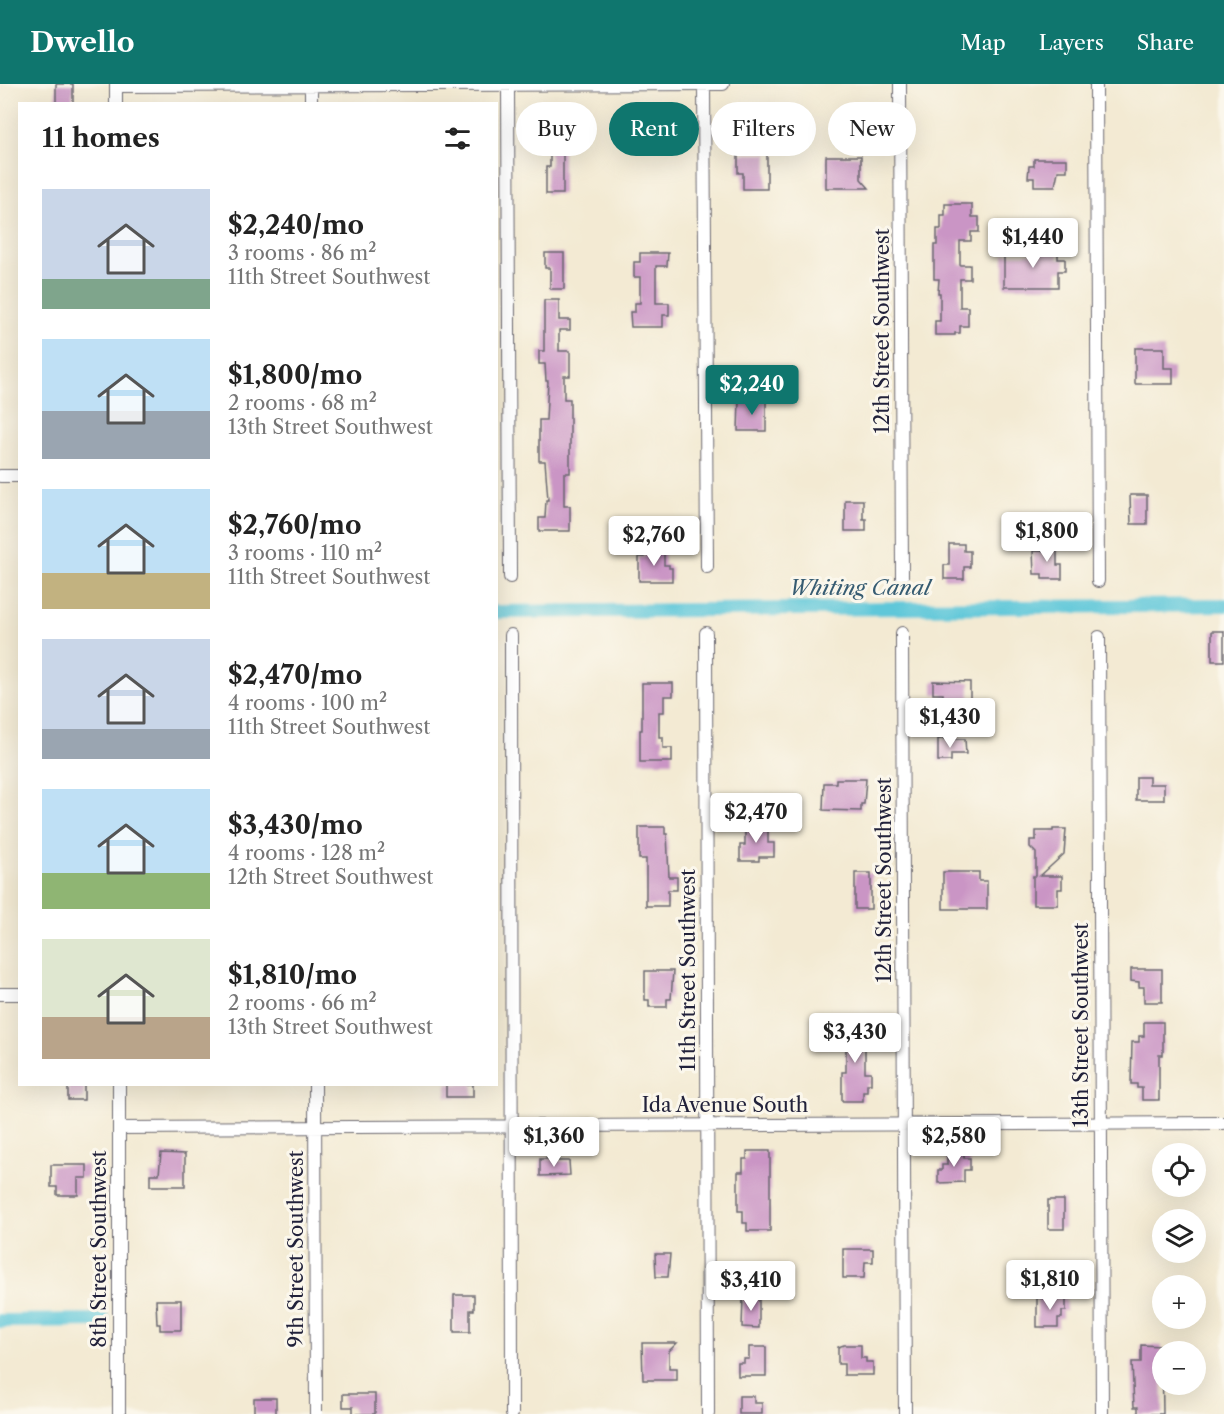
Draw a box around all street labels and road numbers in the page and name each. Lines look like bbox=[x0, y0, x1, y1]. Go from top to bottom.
street label: 12th Street Southwest bbox=[870, 228, 894, 434]
street label: 12th Street Southwest bbox=[872, 777, 896, 983]
street label: 11th Street Southwest bbox=[676, 869, 700, 1071]
street label: 13th Street Southwest bbox=[1069, 923, 1093, 1127]
street label: Ida Avenue South bbox=[642, 1093, 809, 1117]
street label: 8th Street Southwest bbox=[87, 1150, 111, 1348]
street label: 9th Street Southwest bbox=[284, 1150, 308, 1348]

